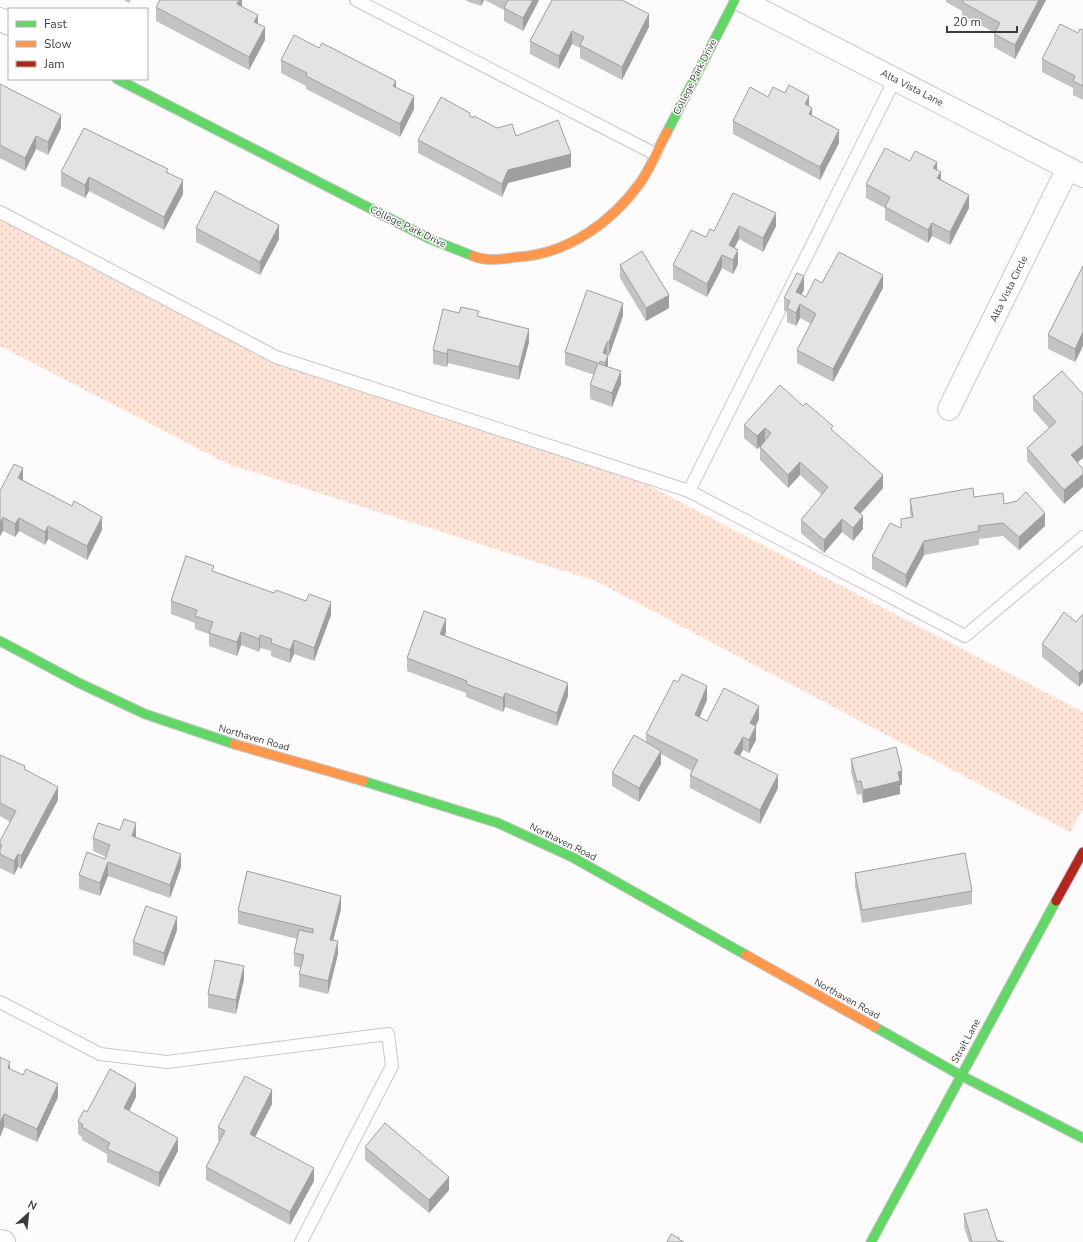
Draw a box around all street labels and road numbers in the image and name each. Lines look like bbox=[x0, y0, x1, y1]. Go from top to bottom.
street label: College Park Drive bbox=[670, 37, 720, 117]
street label: Alta Vista Lane bbox=[878, 66, 946, 110]
street label: College Park Drive bbox=[368, 202, 448, 252]
street label: Alta Vista Circle bbox=[987, 253, 1031, 325]
street label: Northaven Road bbox=[217, 721, 291, 755]
street label: Northaven Road bbox=[527, 820, 599, 864]
street label: Northaven Road bbox=[812, 975, 883, 1023]
street label: Strait Lane bbox=[948, 1016, 984, 1066]

